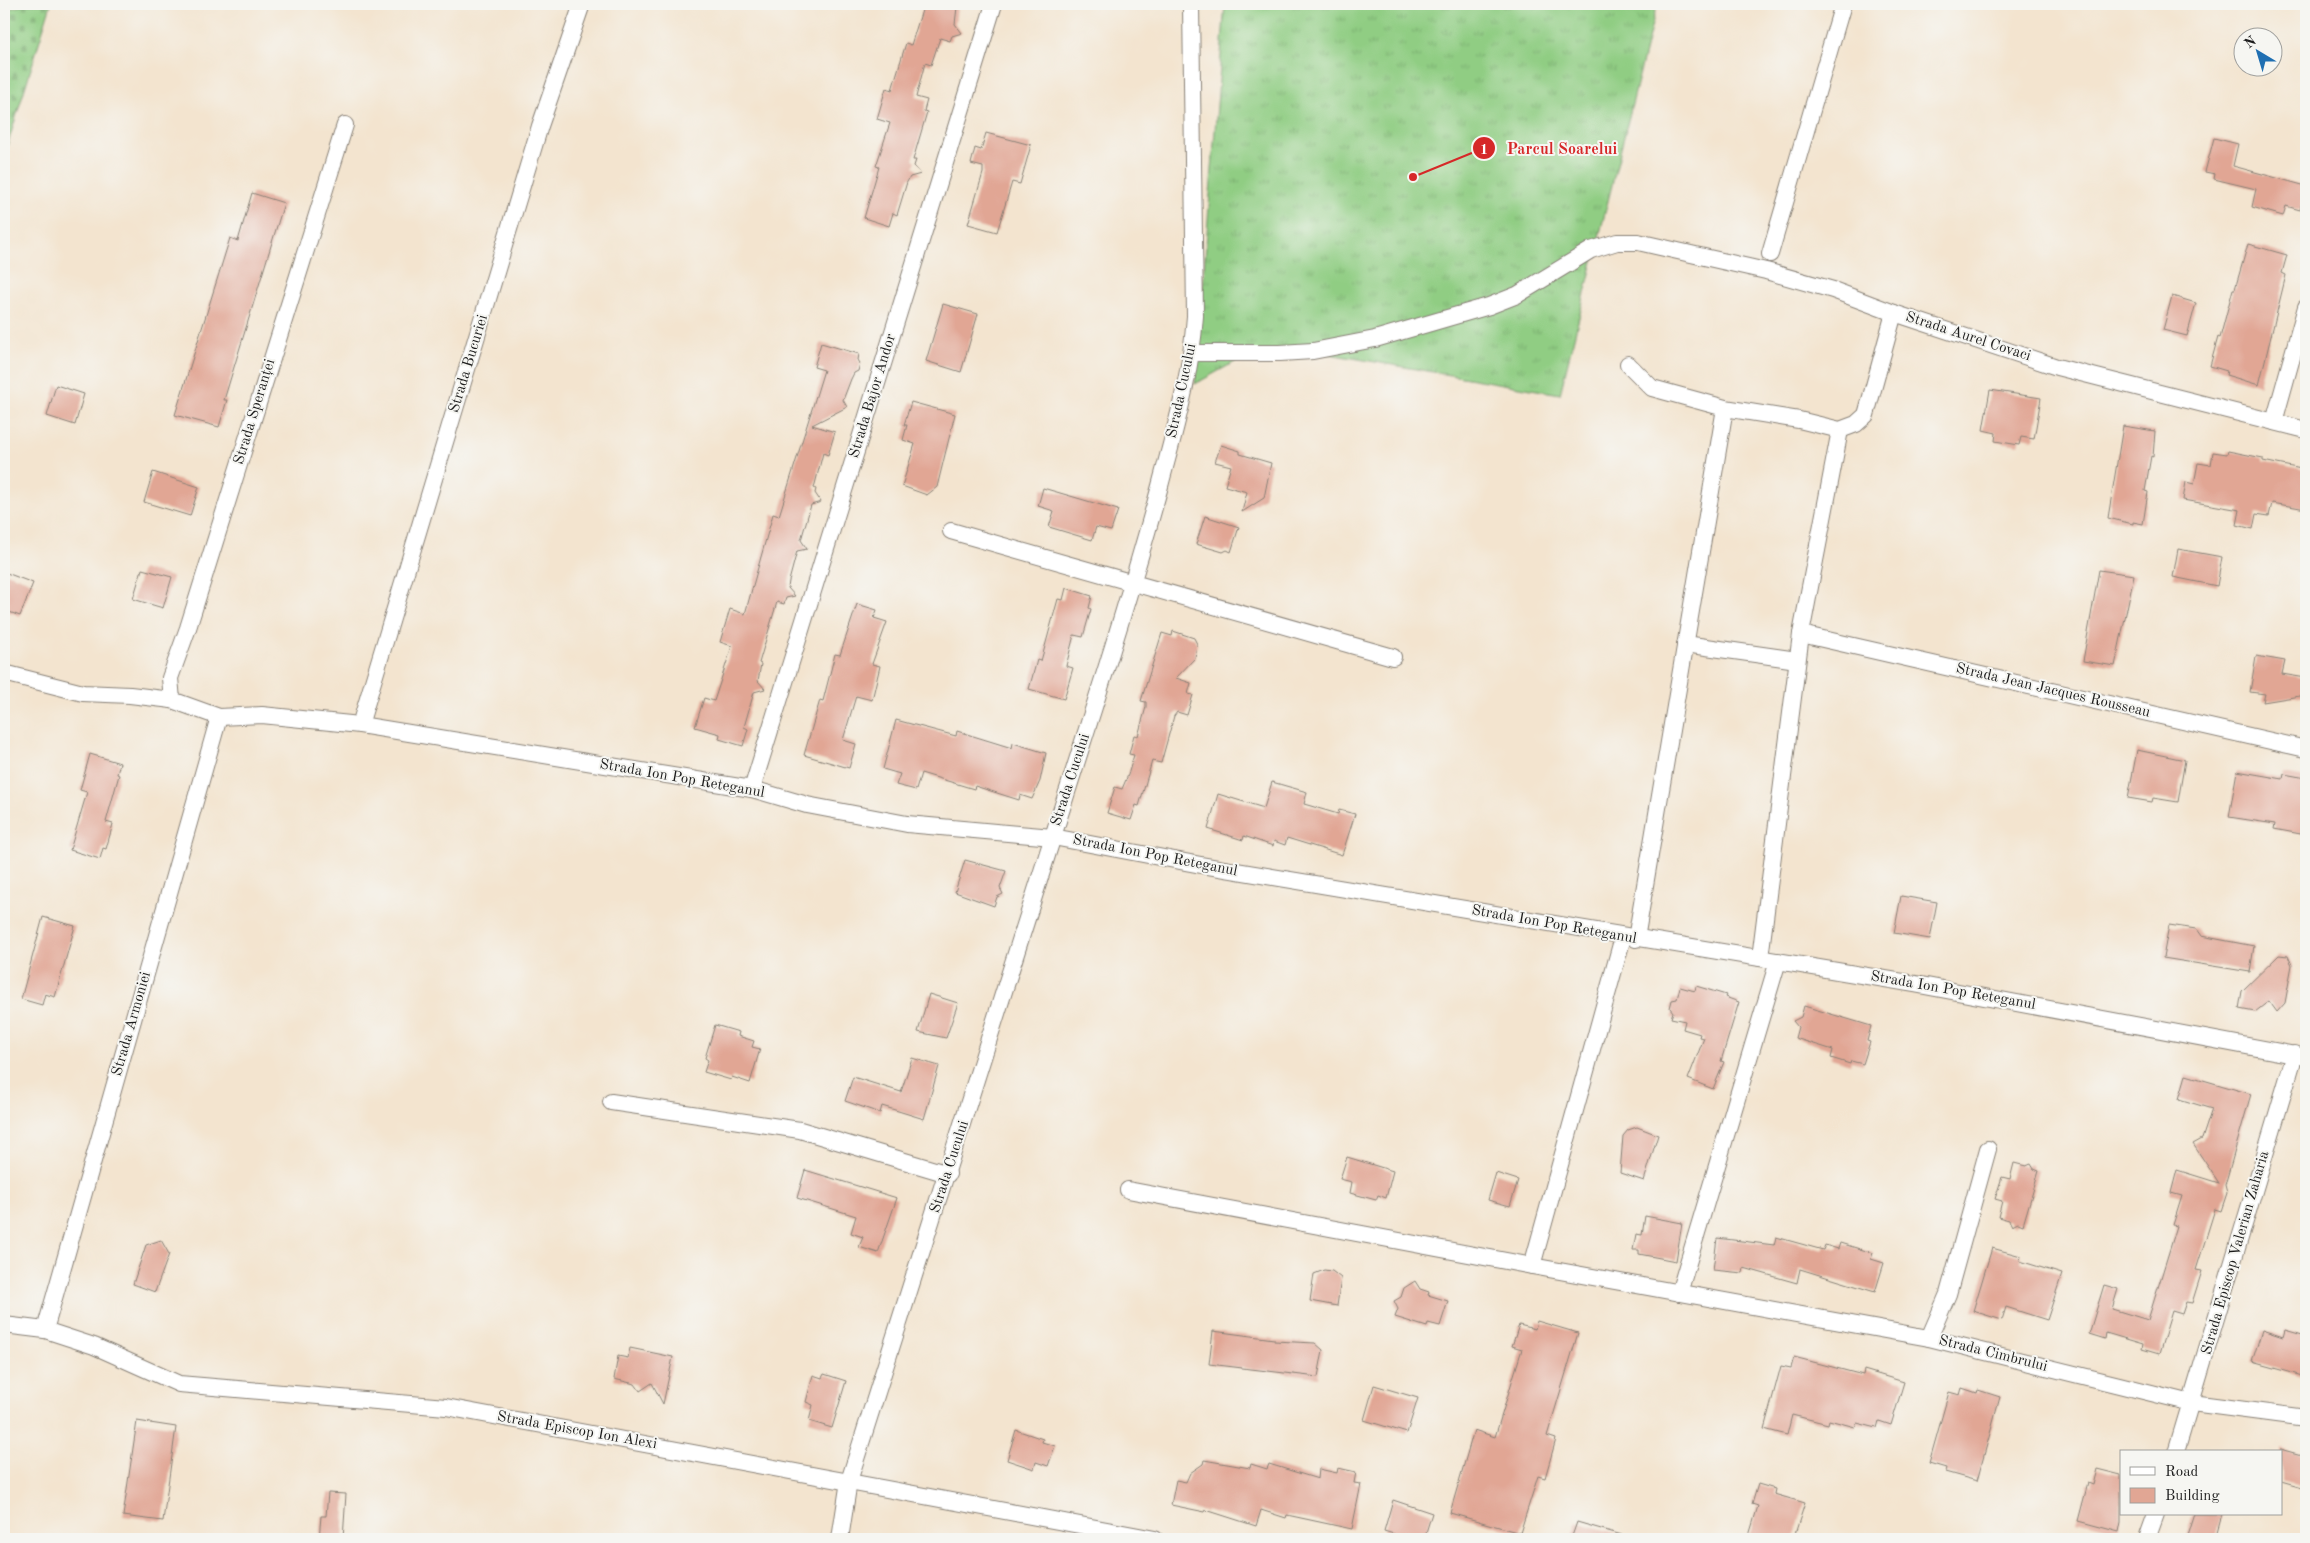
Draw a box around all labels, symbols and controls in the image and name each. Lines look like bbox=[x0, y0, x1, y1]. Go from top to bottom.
north arrow bbox=[2232, 28, 2282, 78]
text: N bbox=[2242, 34, 2259, 51]
callout: Parcul Soarelui bbox=[1472, 133, 1627, 164]
text: Parcul Soarelui bbox=[1507, 142, 1617, 158]
text: 1 bbox=[1480, 143, 1488, 158]
street label: Strada Aurel Covaci bbox=[1904, 310, 2032, 364]
street label: Strada Bucuriei bbox=[447, 313, 491, 415]
street label: Strada Bajor Andor bbox=[847, 332, 899, 460]
street label: Strada Cucului bbox=[1165, 342, 1199, 440]
street label: Strada Speranței bbox=[232, 358, 278, 466]
street label: Strada Jean Jacques Rousseau bbox=[1954, 661, 2152, 721]
street label: Strada Cucului bbox=[1049, 732, 1093, 828]
street label: Strada Ion Pop Reteganul bbox=[598, 757, 766, 801]
street label: Strada Ion Pop Reteganul bbox=[1071, 833, 1239, 879]
street label: Strada Ion Pop Reteganul bbox=[1470, 903, 1638, 947]
street label: Strada Ion Pop Reteganul bbox=[1869, 969, 2037, 1013]
street label: Strada Armoniei bbox=[110, 970, 154, 1078]
street label: Strada Cucului bbox=[928, 1119, 972, 1215]
street label: Strada Episcop Valerian Zaharia bbox=[2200, 1149, 2272, 1357]
street label: Strada Cimbrului bbox=[1937, 1333, 2049, 1375]
street label: Strada Episcop Ion Alexi bbox=[496, 1410, 658, 1452]
legend bbox=[2120, 1450, 2282, 1516]
text: Road bbox=[2165, 1465, 2199, 1480]
text: Building bbox=[2165, 1489, 2220, 1504]

